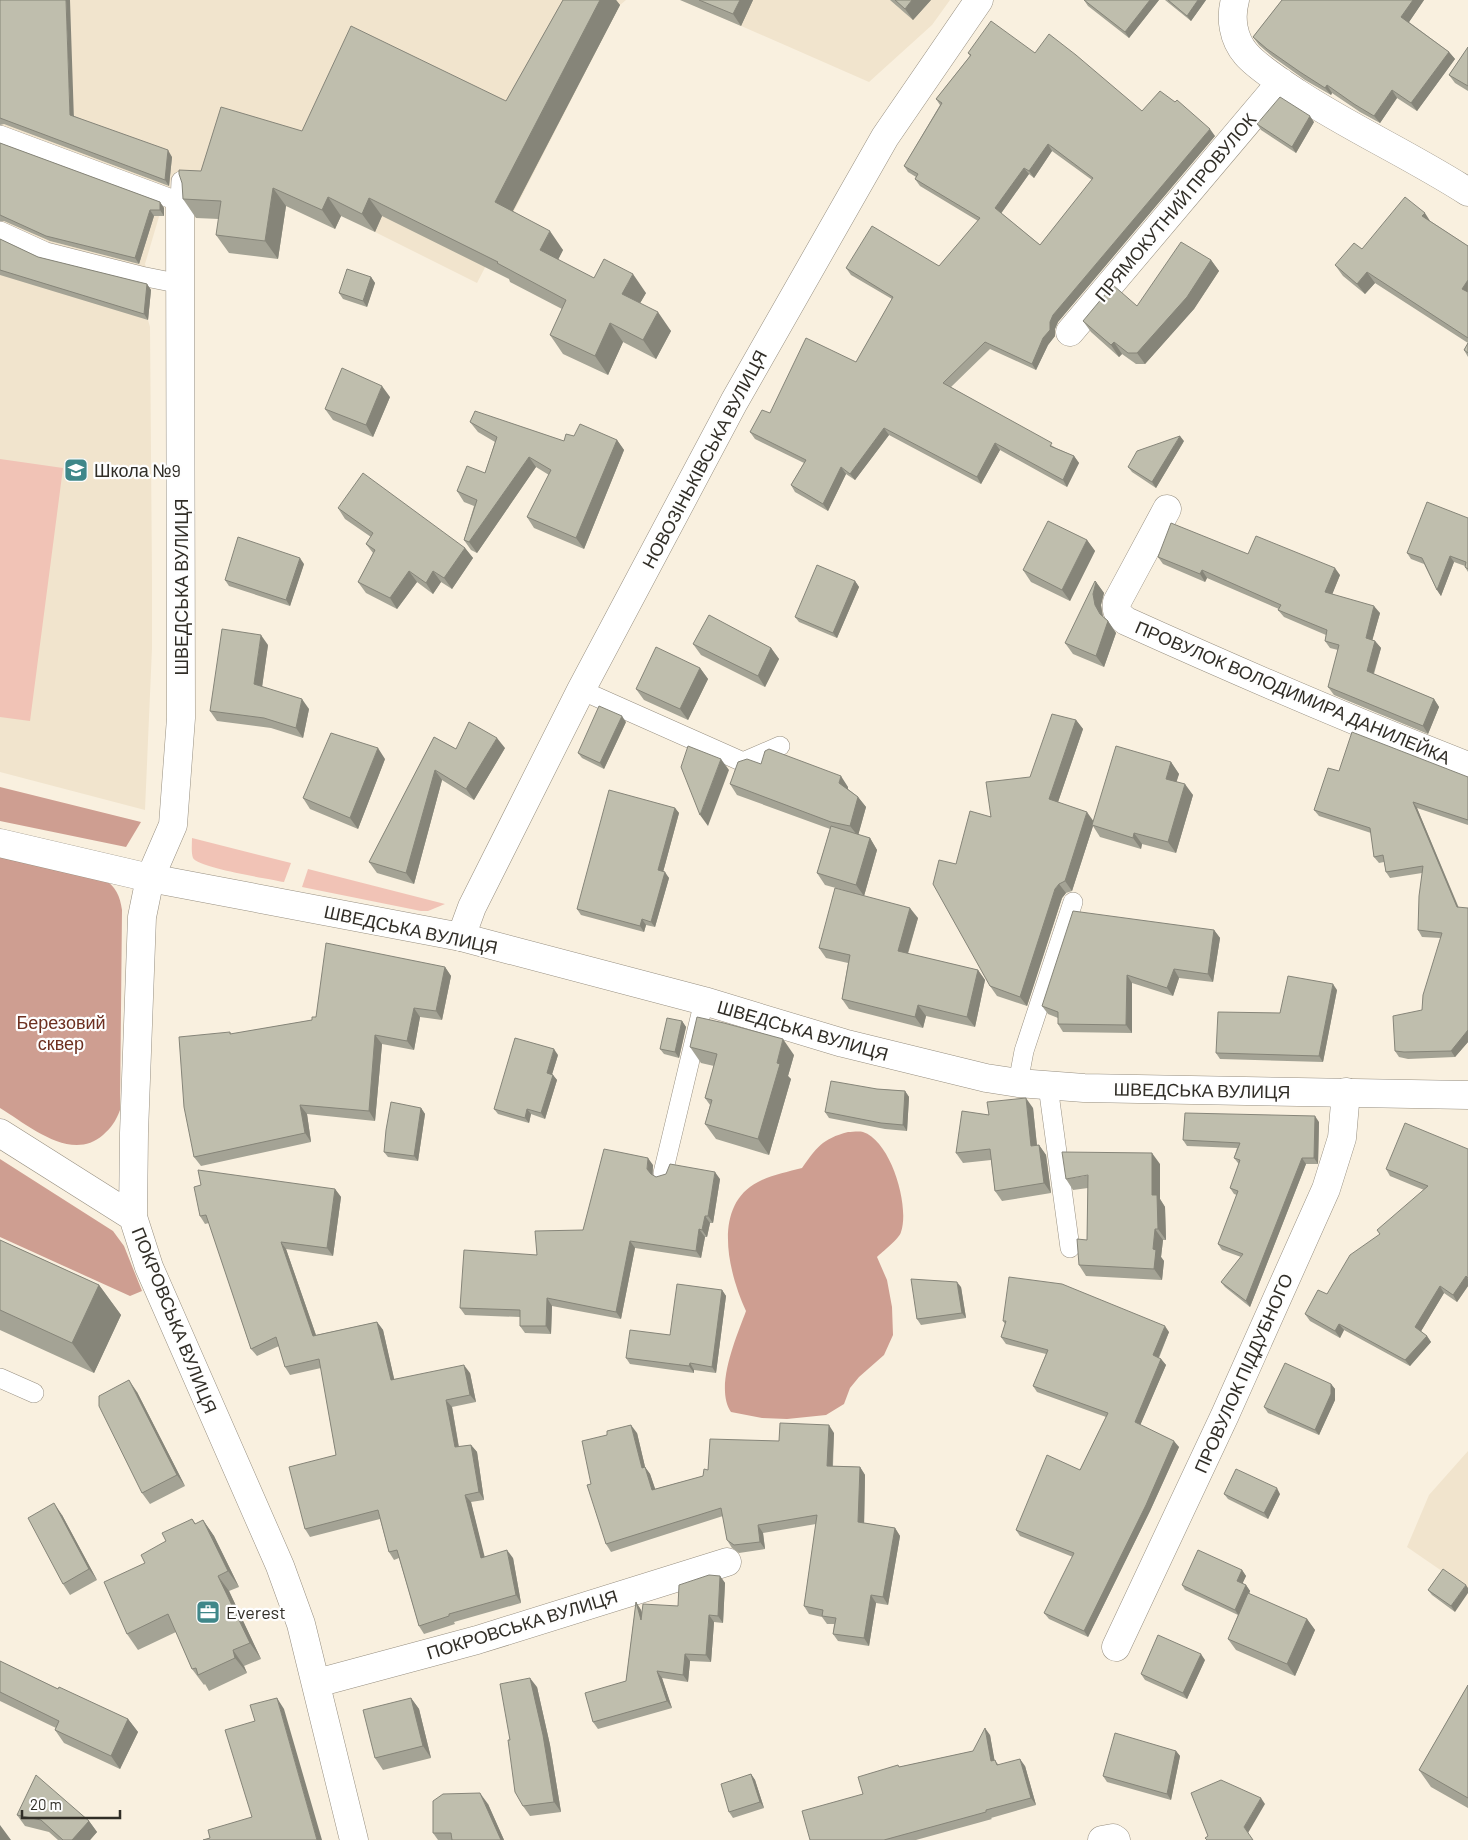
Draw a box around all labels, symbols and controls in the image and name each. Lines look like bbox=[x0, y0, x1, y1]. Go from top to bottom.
street label: ПРЯМОКУТНИЙ ПРОВУЛОК bbox=[1090, 108, 1261, 306]
street label: НОВОЗІНЬКІВСЬКА ВУЛИЦЯ bbox=[637, 346, 771, 572]
school or university icon: Школа №9 bbox=[63, 457, 89, 483]
place label: Школа №9 bbox=[94, 459, 181, 481]
street label: ШВЕДСЬКА ВУЛИЦЯ bbox=[170, 499, 192, 675]
street label: ПРОВУЛОК ВОЛОДИМИРА ДАНИЛЕЙКА bbox=[1132, 615, 1454, 769]
street label: ШВЕДСЬКА ВУЛИЦЯ bbox=[322, 900, 500, 958]
street label: ШВЕДСЬКА ВУЛИЦЯ bbox=[715, 995, 891, 1065]
park label: Березовий сквер bbox=[16, 1011, 106, 1054]
street label: ШВЕДСЬКА ВУЛИЦЯ bbox=[1113, 1077, 1291, 1103]
street label: ПОКРОВСЬКА ВУЛИЦЯ bbox=[128, 1224, 222, 1416]
street label: ПРОВУЛОК ПІДДУБНОГО bbox=[1189, 1270, 1297, 1476]
street label: ПОКРОВСЬКА ВУЛИЦЯ bbox=[424, 1584, 620, 1664]
office icon: Everest bbox=[195, 1599, 221, 1625]
place label: Everest bbox=[226, 1601, 286, 1623]
scale bar bbox=[22, 1788, 120, 1820]
text: 20 m bbox=[30, 1795, 62, 1813]

